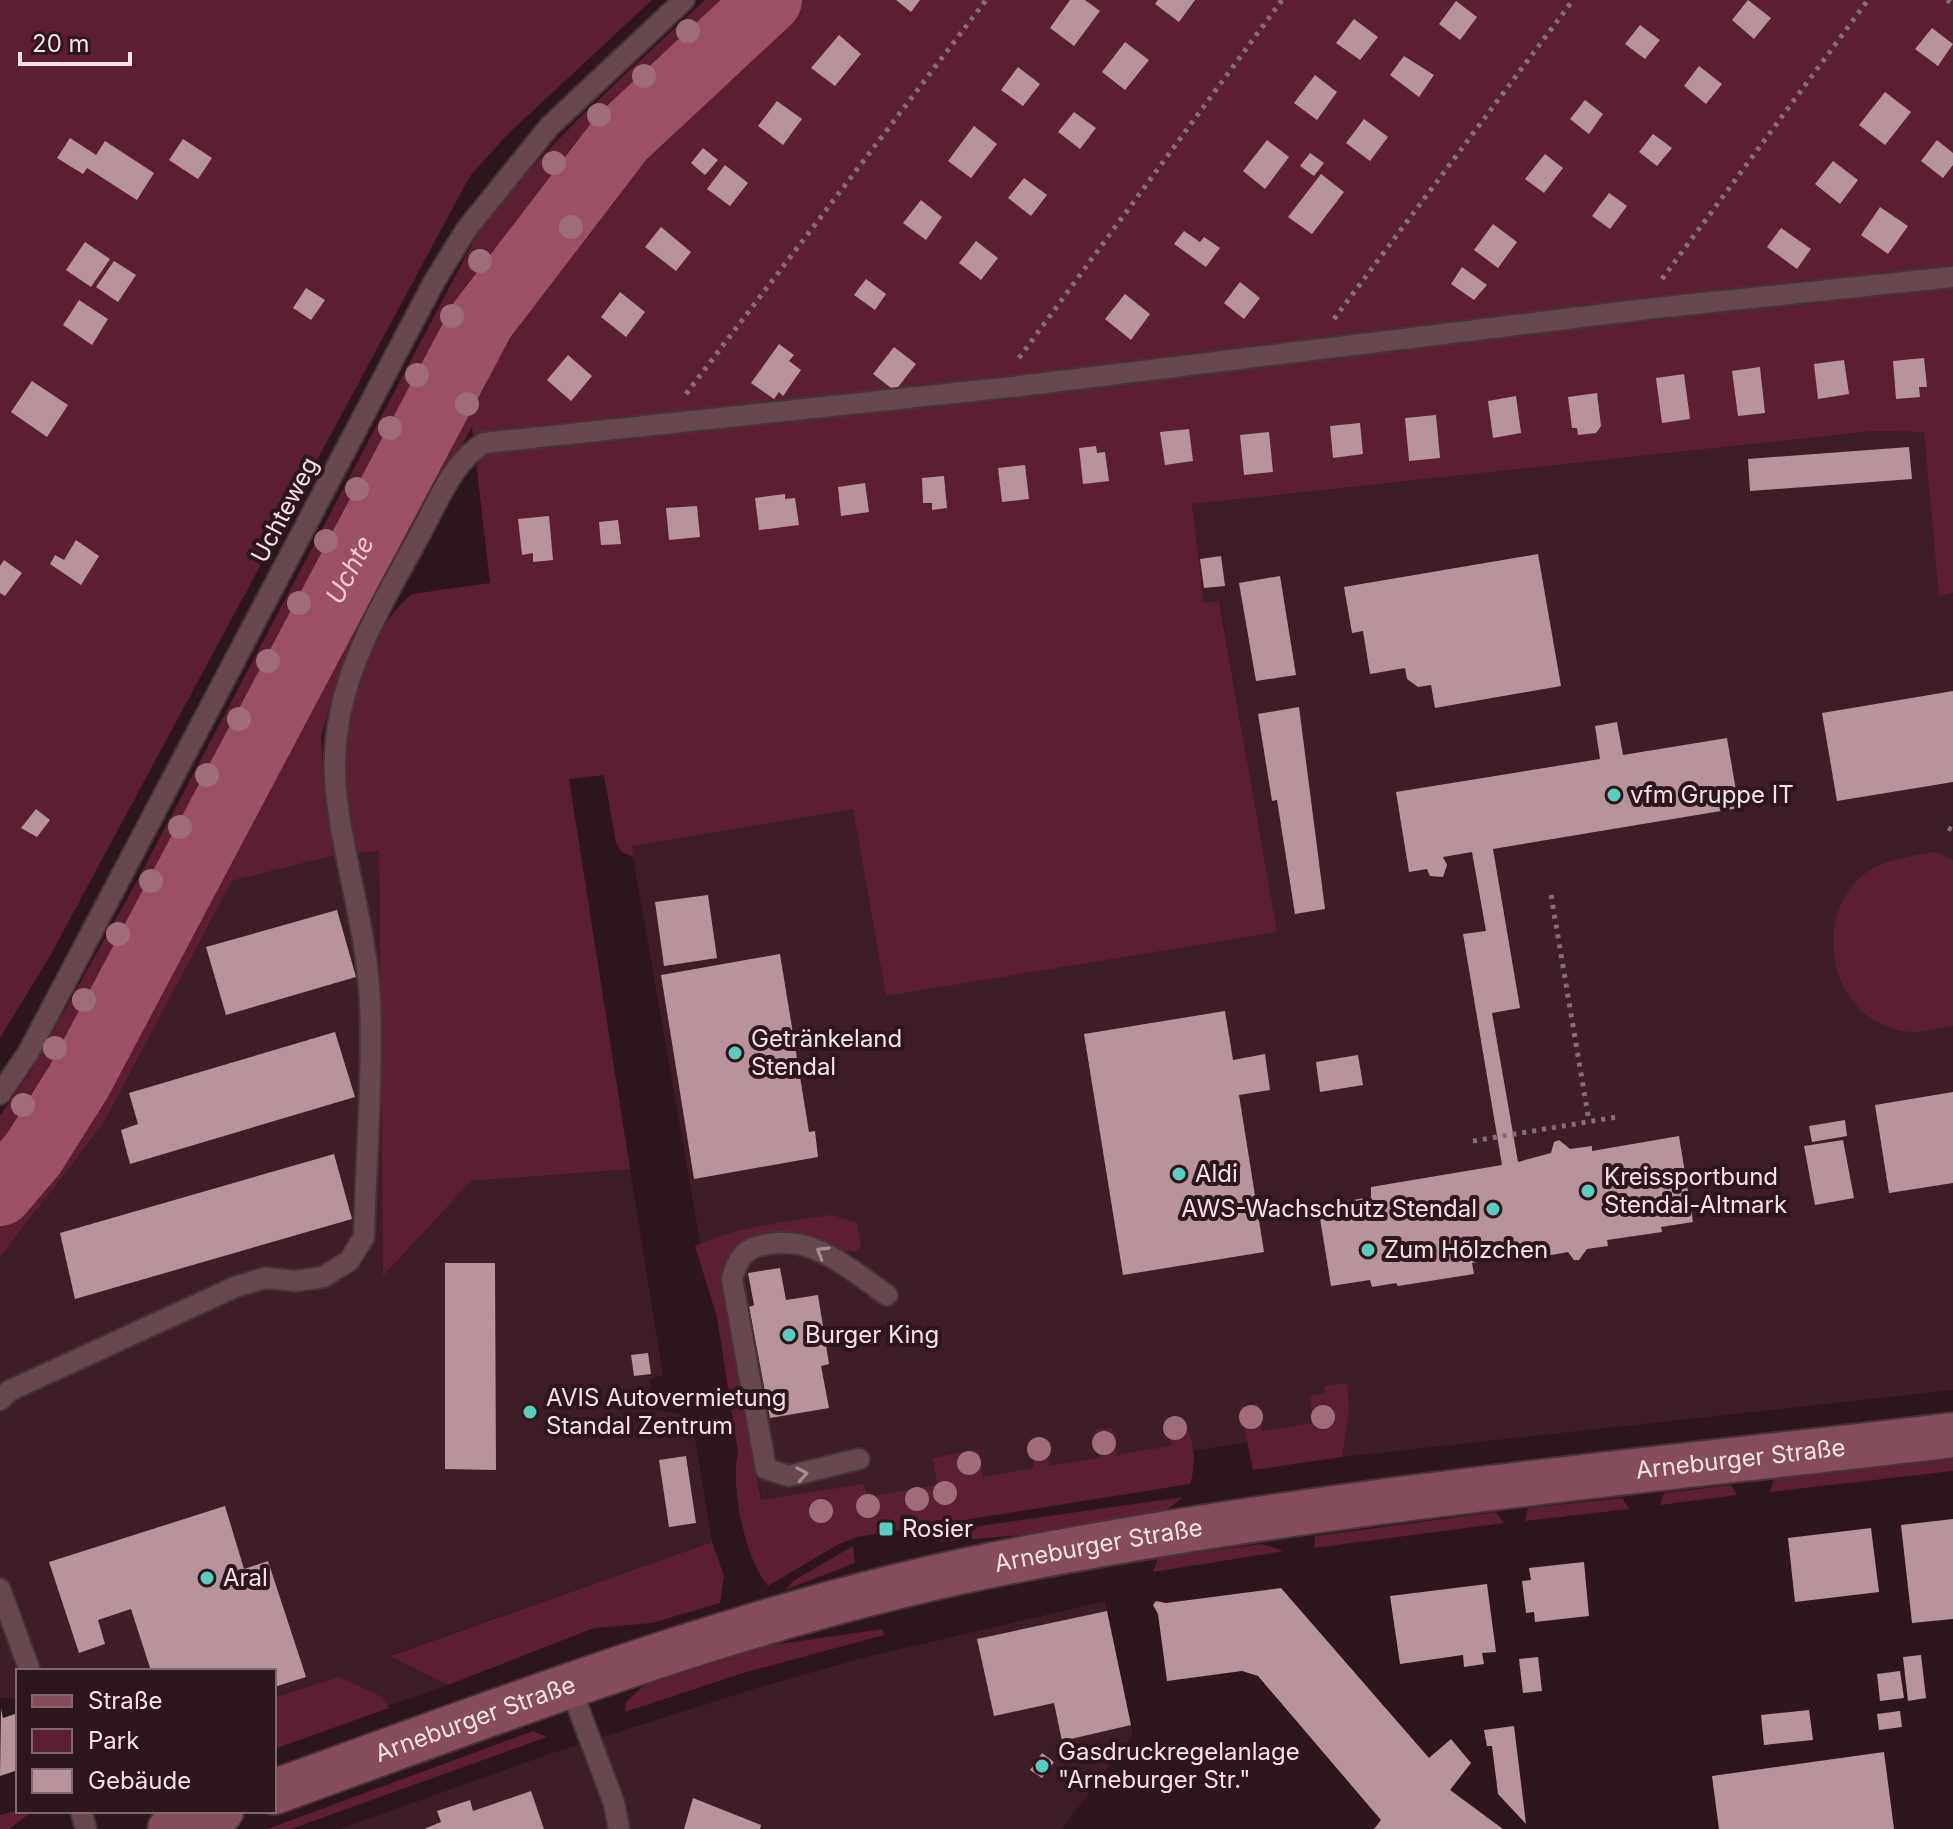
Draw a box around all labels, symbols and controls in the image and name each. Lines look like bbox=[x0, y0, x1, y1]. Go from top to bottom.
scale bar bbox=[20, 16, 130, 66]
text: 20 m bbox=[32, 29, 90, 58]
street label: Uchteweg bbox=[245, 452, 324, 567]
water label: Uchte bbox=[319, 530, 380, 609]
place label: vfm Gruppe IT bbox=[1630, 780, 1794, 809]
marker: vfm Gruppe IT bbox=[1605, 786, 1623, 804]
place label: Getränkeland Stendal bbox=[751, 1024, 902, 1081]
marker: Getränkeland Stendal bbox=[726, 1044, 744, 1062]
place label: Aldi bbox=[1195, 1159, 1238, 1188]
place label: Kreissportbund Stendal-Altmark bbox=[1604, 1162, 1787, 1219]
marker: Aldi bbox=[1170, 1165, 1188, 1183]
marker: Kreissportbund Stendal-Altmark bbox=[1579, 1182, 1597, 1200]
place label: AWS-Wachschutz Stendal bbox=[1181, 1194, 1477, 1223]
marker: AWS-Wachschutz Stendal bbox=[1484, 1200, 1502, 1218]
place label: Zum Hõlzchen bbox=[1384, 1235, 1548, 1264]
marker: Zum Hõlzchen bbox=[1359, 1241, 1377, 1259]
one-way arrow bbox=[816, 1246, 831, 1262]
place label: Burger King bbox=[805, 1320, 939, 1349]
marker: Burger King bbox=[780, 1326, 798, 1344]
place label: AVIS Autovermietung Standal Zentrum bbox=[546, 1383, 787, 1440]
marker: AVIS Autovermietung Standal Zentrum bbox=[521, 1403, 539, 1421]
street label: Arneburger Straße bbox=[1634, 1433, 1847, 1485]
one-way arrow bbox=[796, 1466, 809, 1483]
street label: Arneburger Straße bbox=[992, 1513, 1205, 1578]
place label: Rosier bbox=[902, 1514, 973, 1543]
marker: Rosier bbox=[877, 1520, 895, 1538]
place label: Aral bbox=[223, 1563, 268, 1592]
marker: Aral bbox=[198, 1569, 216, 1587]
legend bbox=[16, 1669, 276, 1813]
street label: Arneburger Straße bbox=[371, 1670, 579, 1768]
text: Straße bbox=[88, 1686, 163, 1715]
text: Park bbox=[88, 1726, 139, 1755]
place label: Gasdruckregelanlage "Arneburger Str." bbox=[1058, 1737, 1300, 1794]
marker: Gasdruckregelanlage "Arneburger Str." bbox=[1033, 1757, 1051, 1775]
text: Gebäude bbox=[88, 1766, 191, 1795]

